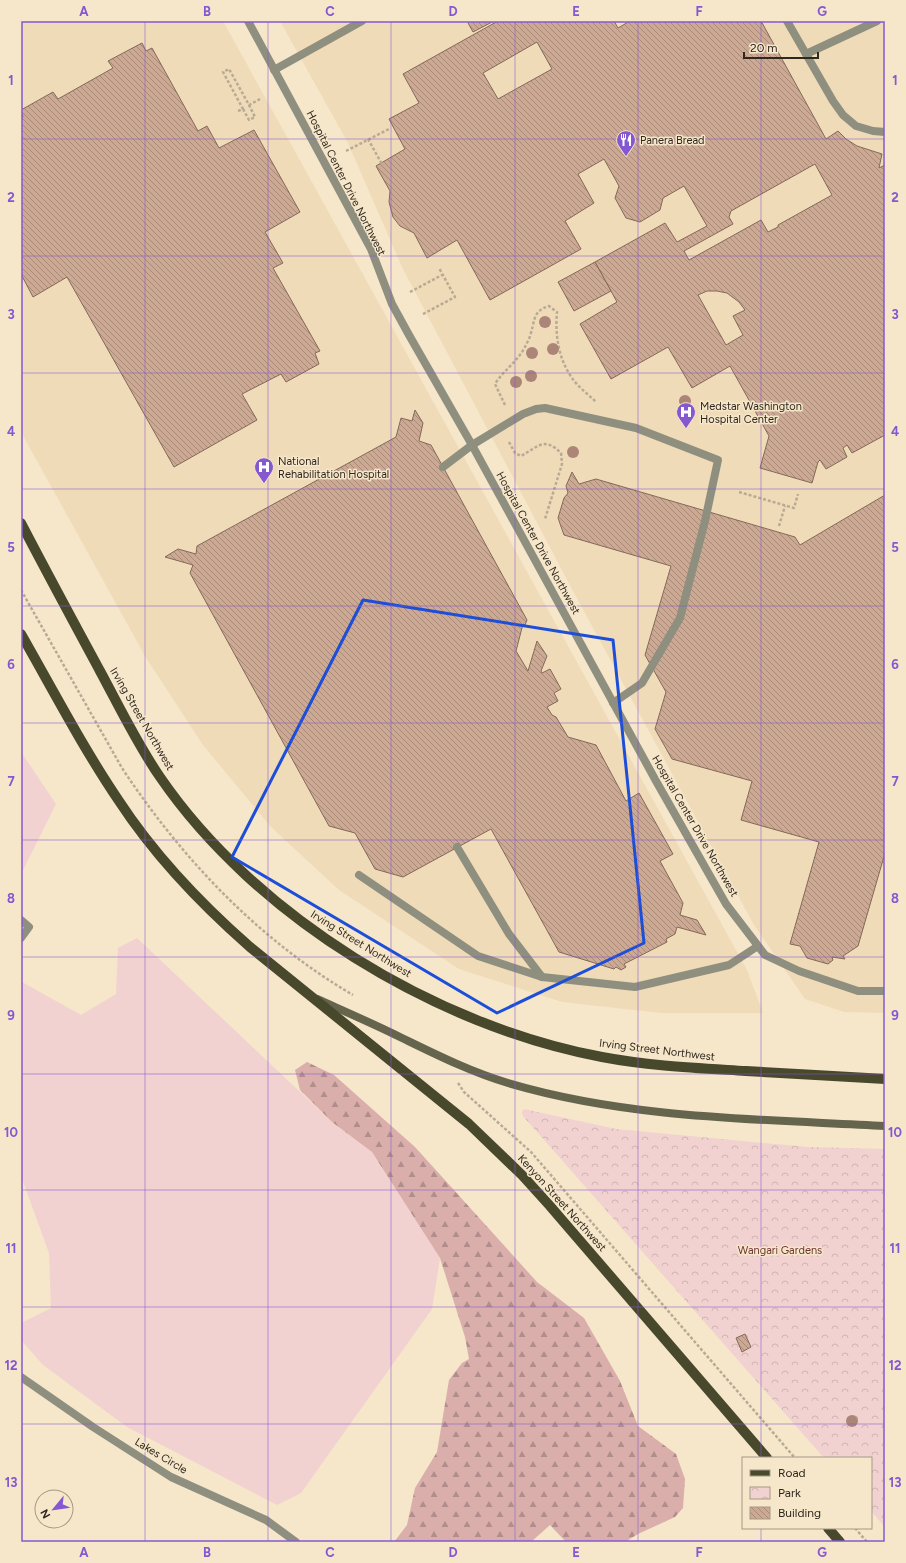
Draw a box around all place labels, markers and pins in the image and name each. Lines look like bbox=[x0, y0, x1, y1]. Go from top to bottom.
restaurant icon: Panera Bread bbox=[615, 129, 637, 157]
place label: Panera Bread bbox=[640, 134, 705, 147]
place label: Medstar Washington Hospital Center bbox=[700, 400, 802, 426]
hospital icon: Medstar Washington Hospital Center bbox=[675, 401, 697, 429]
place label: National Rehabilitation Hospital bbox=[278, 455, 389, 481]
hospital icon: National Rehabilitation Hospital bbox=[253, 456, 275, 484]

